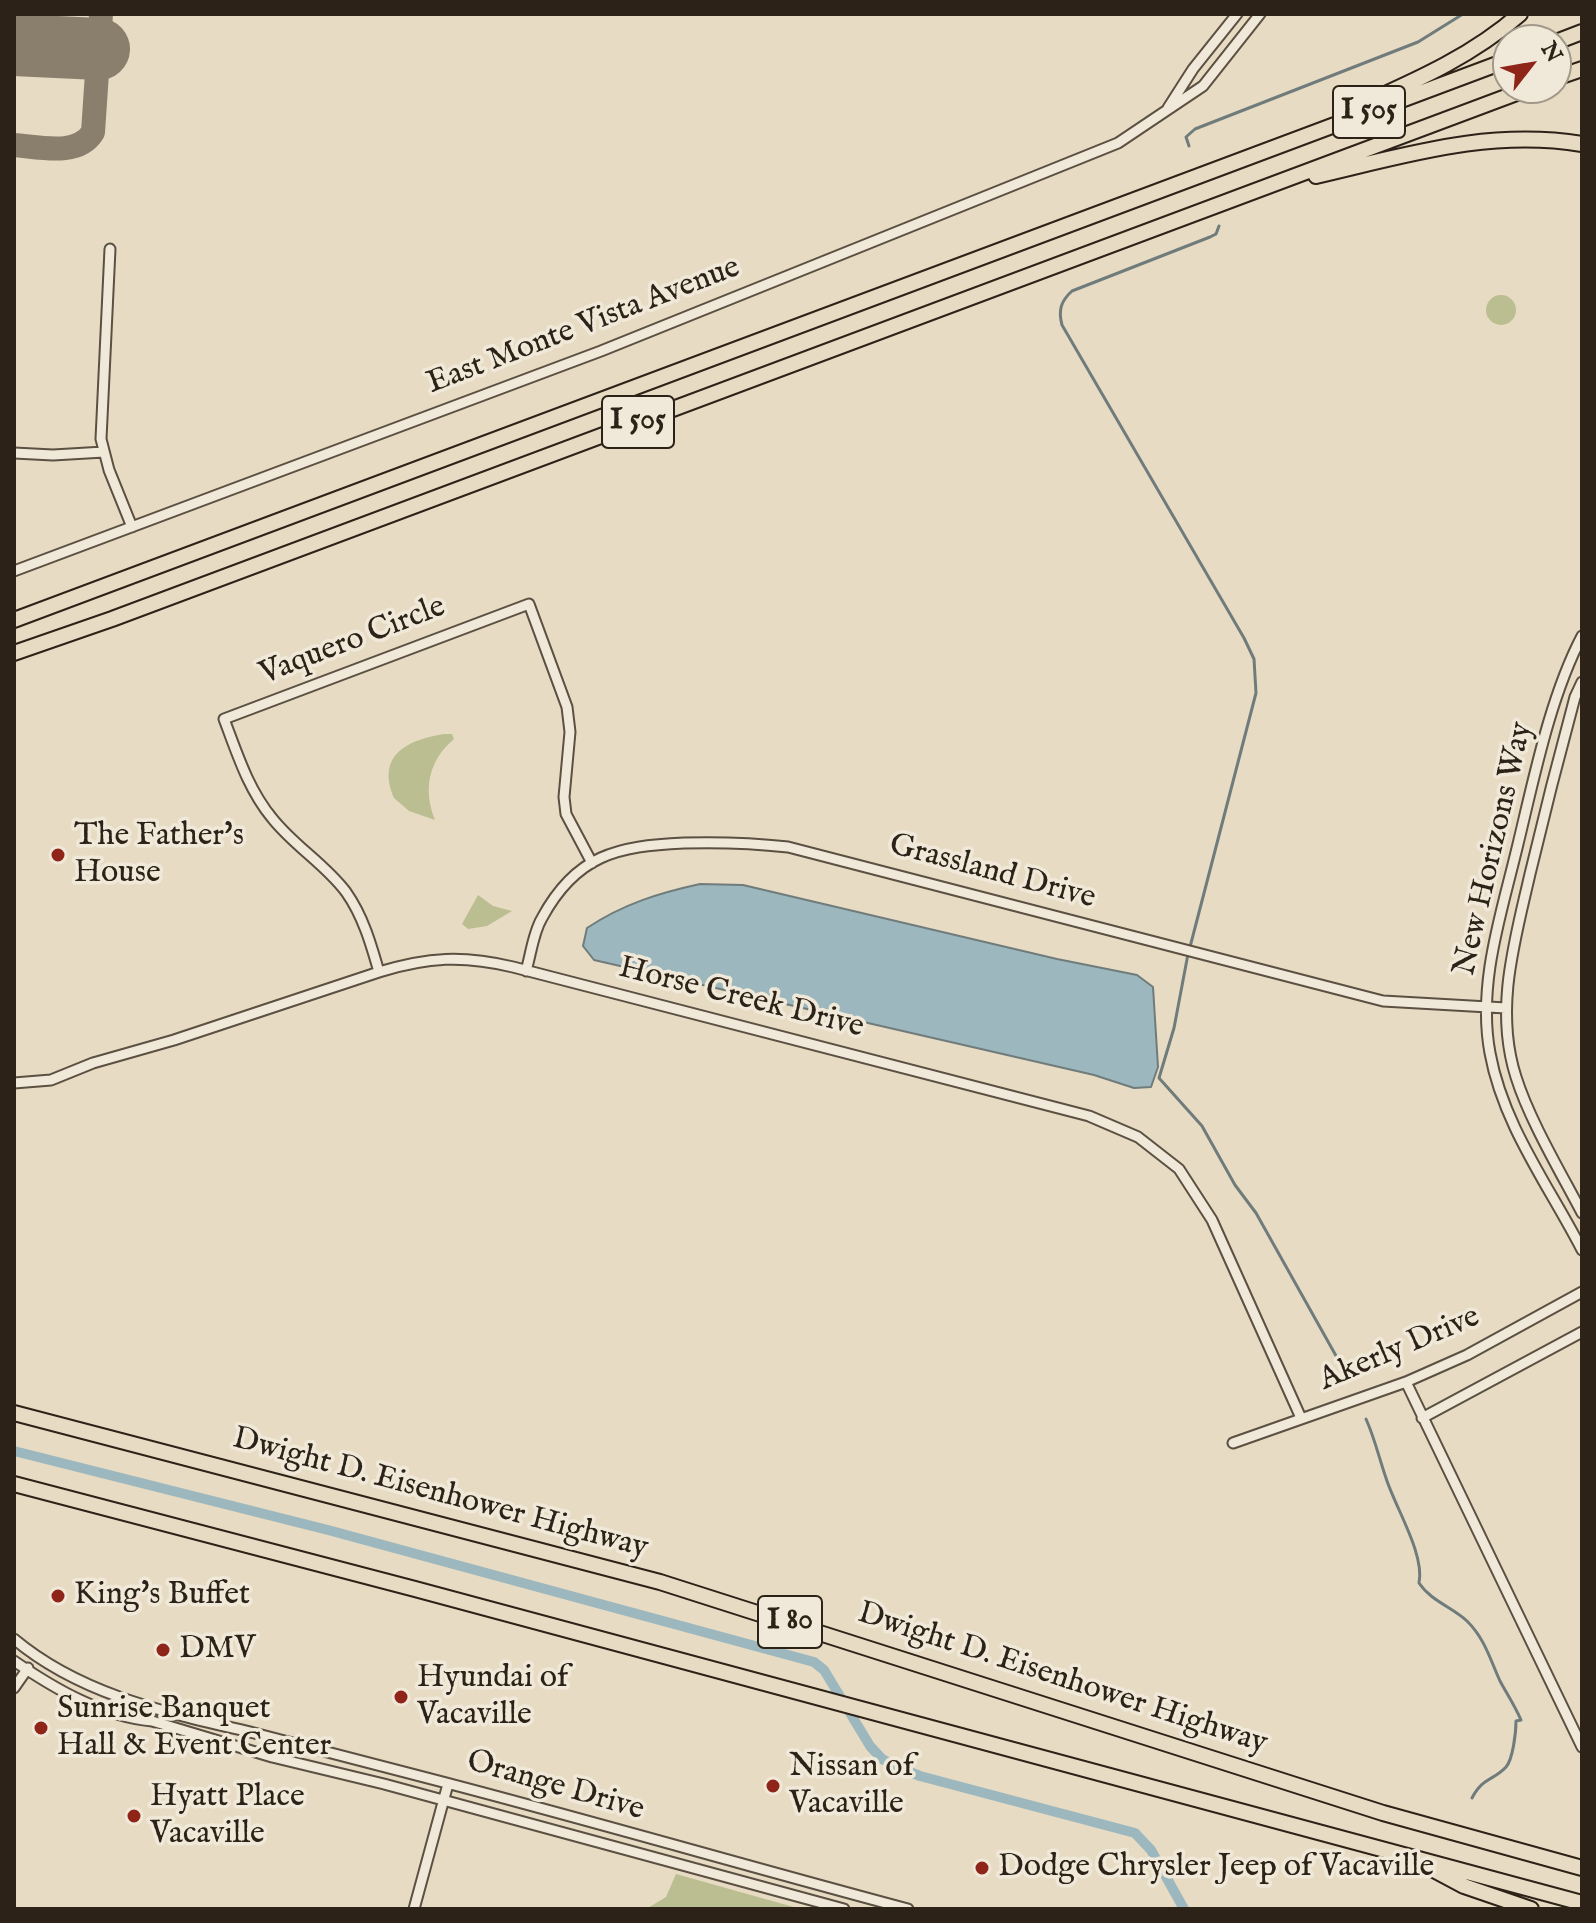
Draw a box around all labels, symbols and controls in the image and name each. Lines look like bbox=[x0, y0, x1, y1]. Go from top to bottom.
north arrow bbox=[1492, 24, 1572, 104]
text: N bbox=[1534, 37, 1568, 68]
road number: I 505 bbox=[1333, 86, 1405, 138]
street label: East Monte Vista Avenue bbox=[422, 250, 746, 404]
road number: I 505 bbox=[602, 396, 674, 448]
street label: Vaquero Circle bbox=[255, 589, 451, 695]
street label: New Horizons Way bbox=[1447, 719, 1543, 979]
place label: The Father's House bbox=[74, 818, 244, 893]
street label: Grassland Drive bbox=[885, 827, 1099, 919]
marker: The Father's House bbox=[49, 846, 67, 864]
street label: Horse Creek Drive bbox=[614, 950, 868, 1048]
street label: Akerly Drive bbox=[1314, 1299, 1486, 1401]
street label: Dwight D. Eisenhower Highway bbox=[228, 1421, 652, 1569]
place label: King's Buffet bbox=[74, 1577, 250, 1615]
marker: King's Buffet bbox=[49, 1587, 67, 1605]
road number: I 80 bbox=[758, 1596, 822, 1648]
street label: Dwight D. Eisenhower Highway bbox=[852, 1596, 1272, 1764]
place label: DMV bbox=[179, 1631, 255, 1669]
marker: DMV bbox=[154, 1641, 172, 1659]
place label: Hyundai of Vacaville bbox=[417, 1660, 568, 1735]
marker: Hyundai of Vacaville bbox=[392, 1688, 410, 1706]
place label: Sunrise Banquet Hall & Event Center bbox=[57, 1691, 331, 1766]
marker: Sunrise Banquet Hall & Event Center bbox=[32, 1719, 50, 1737]
street label: Orange Drive bbox=[462, 1743, 648, 1831]
place label: Nissan of Vacaville bbox=[789, 1749, 914, 1824]
marker: Nissan of Vacaville bbox=[764, 1777, 782, 1795]
place label: Hyatt Place Vacaville bbox=[150, 1779, 305, 1854]
marker: Hyatt Place Vacaville bbox=[125, 1807, 143, 1825]
place label: Dodge Chrysler Jeep of Vacaville bbox=[998, 1849, 1434, 1887]
marker: Dodge Chrysler Jeep of Vacaville bbox=[973, 1859, 991, 1877]

